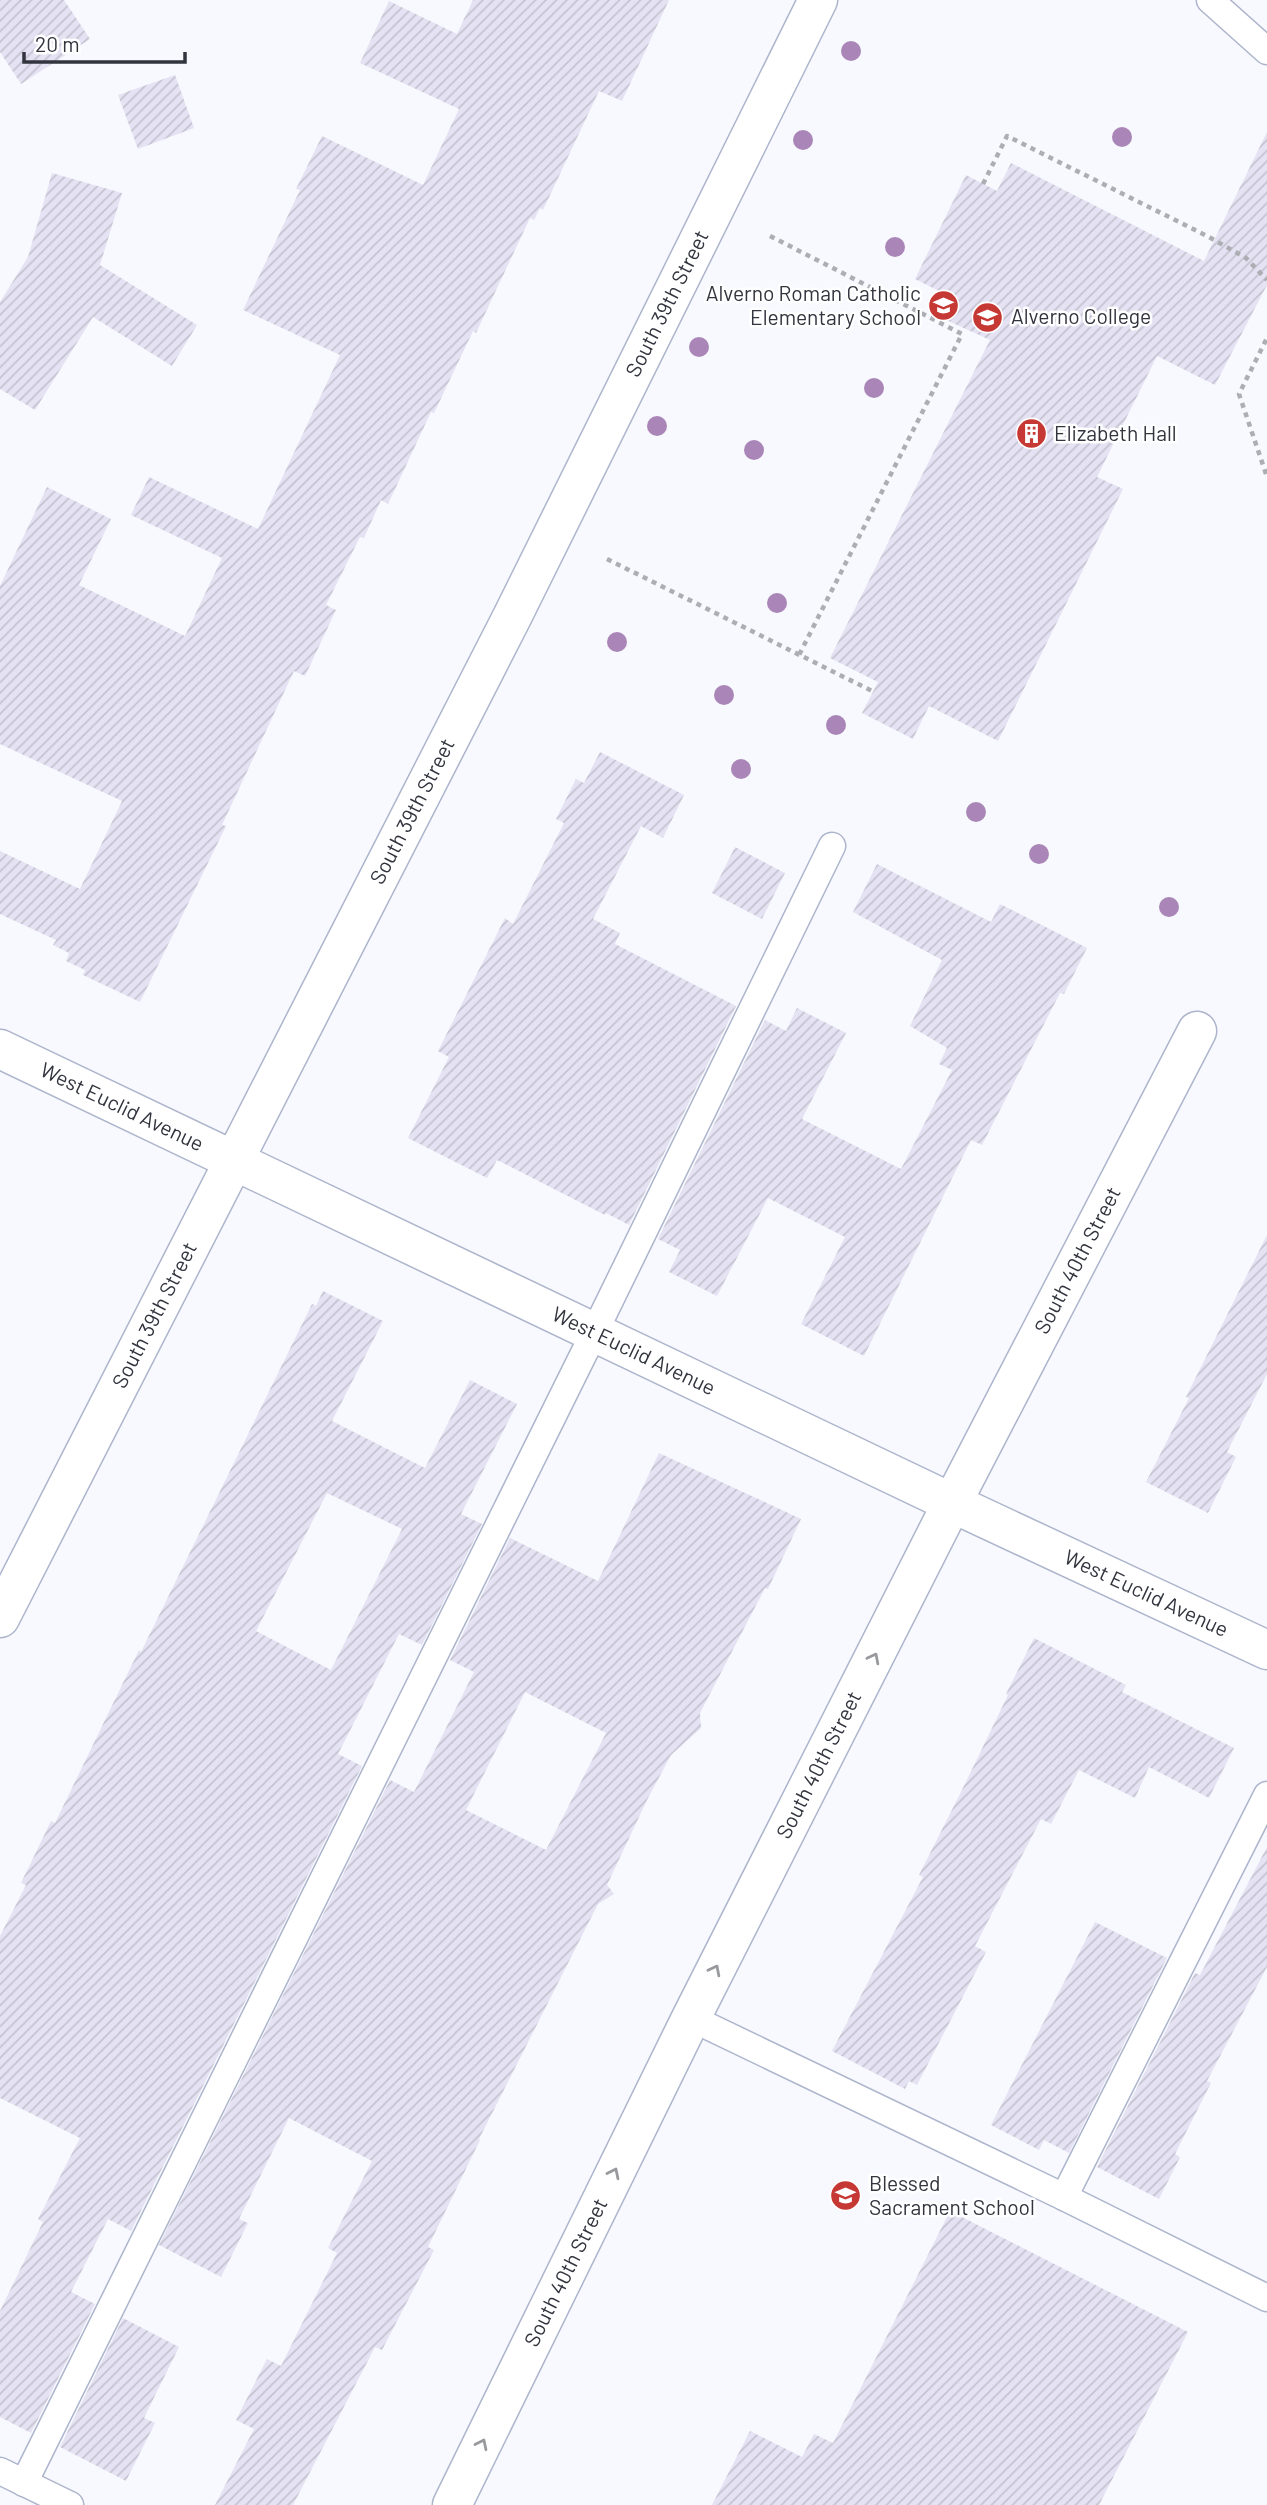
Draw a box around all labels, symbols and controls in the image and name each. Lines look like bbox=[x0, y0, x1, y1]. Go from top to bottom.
scale bar bbox=[24, 21, 186, 65]
text: 20 m bbox=[35, 31, 80, 56]
street label: South 39th Street bbox=[619, 226, 713, 381]
place label: Alverno Roman Catholic Elementary School bbox=[706, 280, 921, 329]
school or university icon: Alverno Roman Catholic Elementary School bbox=[927, 289, 961, 323]
school or university icon: Alverno College bbox=[971, 300, 1005, 334]
place label: Alverno College bbox=[1011, 303, 1151, 328]
building icon: Elizabeth Hall bbox=[1014, 417, 1048, 451]
place label: Elizabeth Hall bbox=[1054, 420, 1177, 445]
street label: South 39th Street bbox=[364, 734, 459, 888]
street label: West Euclid Avenue bbox=[37, 1056, 208, 1155]
street label: South 40th Street bbox=[1028, 1182, 1125, 1338]
street label: South 39th Street bbox=[106, 1237, 201, 1392]
street label: West Euclid Avenue bbox=[549, 1300, 720, 1399]
street label: West Euclid Avenue bbox=[1061, 1543, 1233, 1641]
one-way arrow bbox=[865, 1652, 879, 1665]
street label: South 40th Street bbox=[770, 1686, 866, 1842]
one-way arrow bbox=[707, 1964, 721, 1977]
one-way arrow bbox=[606, 2168, 620, 2180]
place label: Blessed Sacrament School bbox=[869, 2170, 1035, 2219]
school or university icon: Blessed Sacrament School bbox=[829, 2179, 863, 2213]
street label: South 40th Street bbox=[518, 2194, 612, 2350]
one-way arrow bbox=[474, 2439, 488, 2451]

